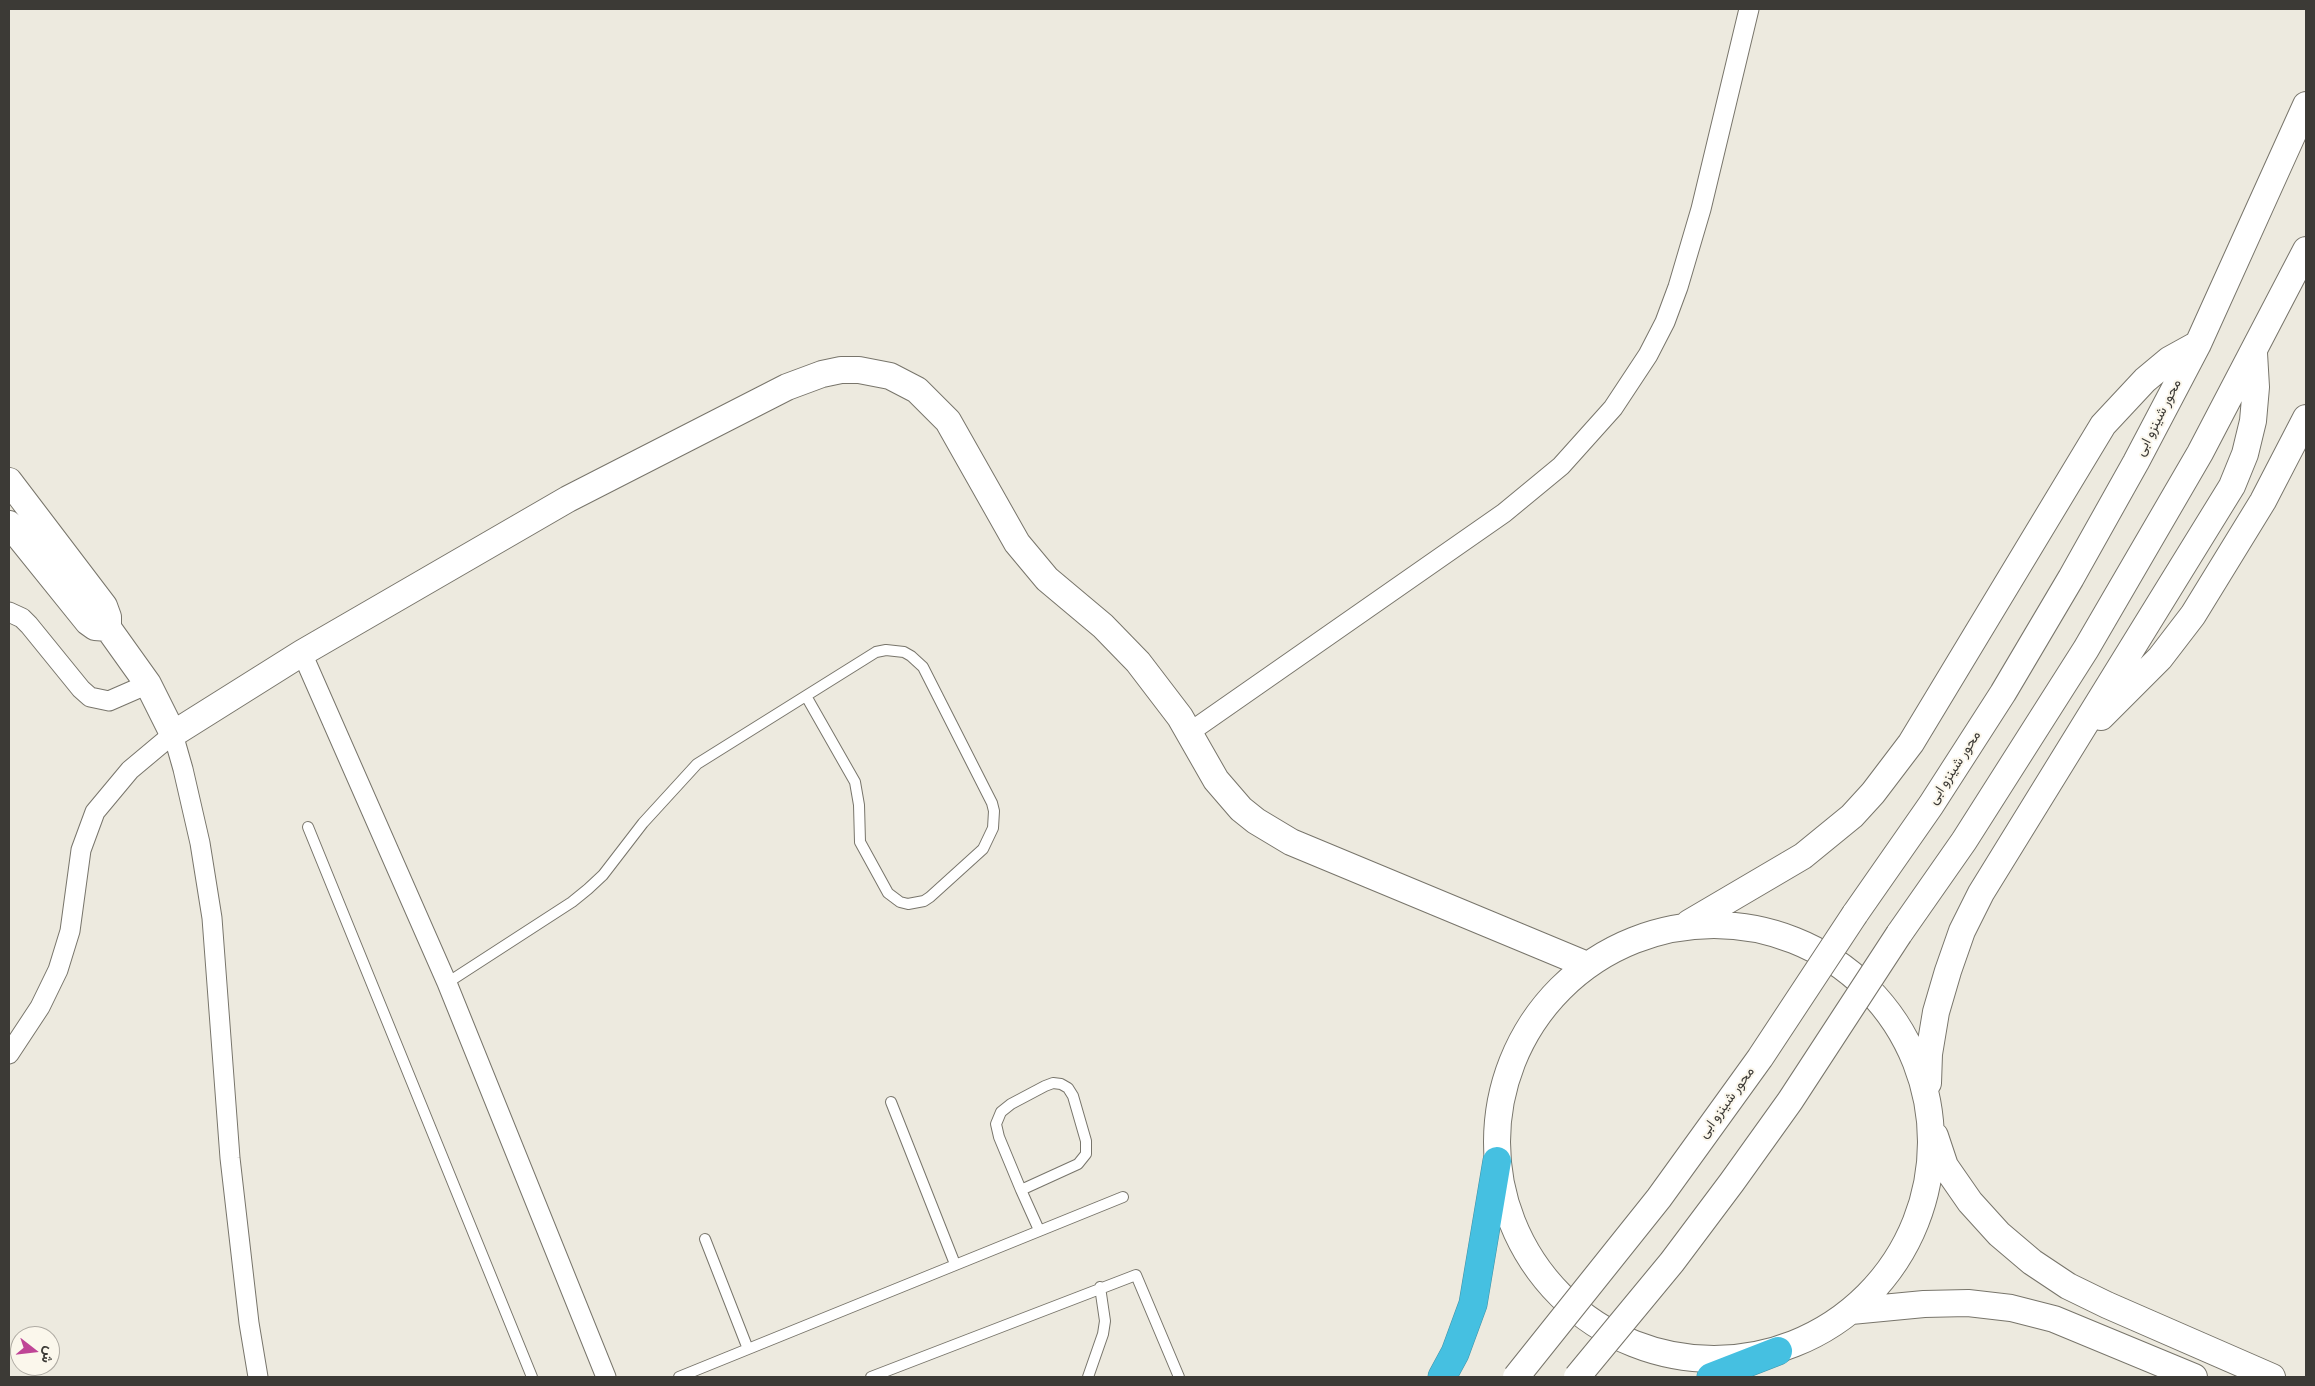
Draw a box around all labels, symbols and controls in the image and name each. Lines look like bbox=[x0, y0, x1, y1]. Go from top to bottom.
street label: محور شينزو ابى bbox=[2132, 377, 2186, 459]
street label: محور شينزو ابى bbox=[1925, 728, 1985, 808]
street label: محور شينزو ابى bbox=[1695, 1064, 1759, 1142]
north arrow bbox=[10, 1326, 60, 1376]
text: ش bbox=[37, 1344, 61, 1366]

